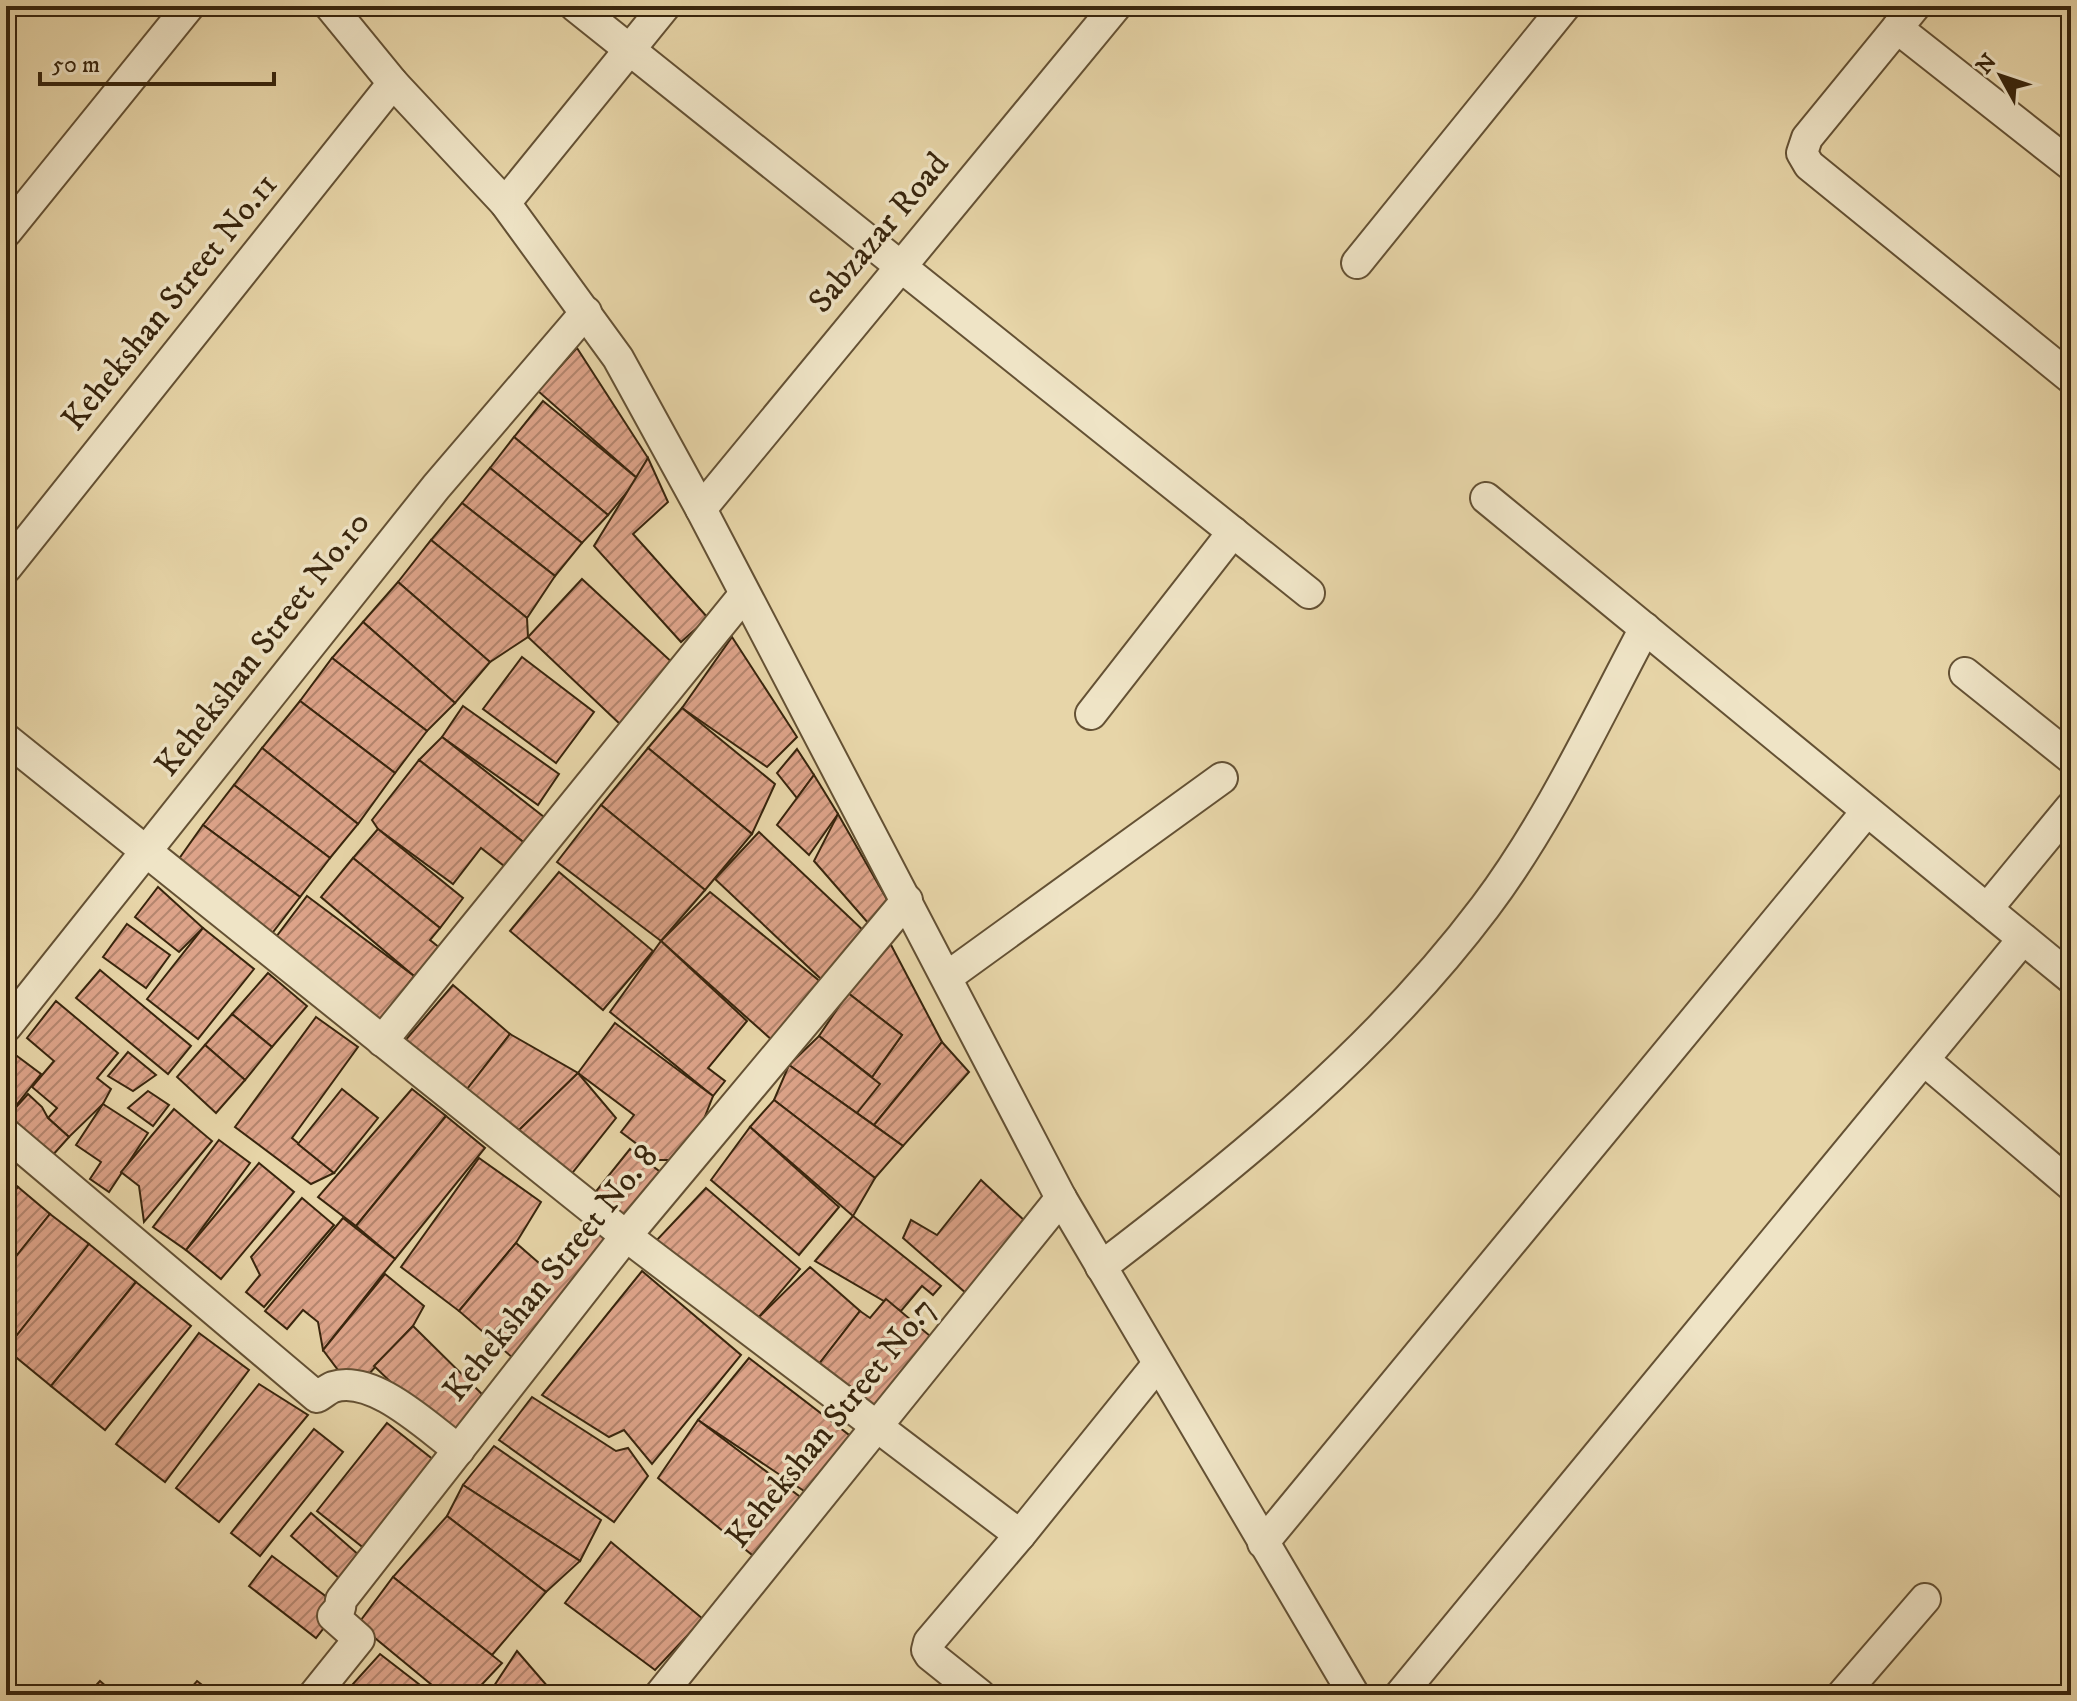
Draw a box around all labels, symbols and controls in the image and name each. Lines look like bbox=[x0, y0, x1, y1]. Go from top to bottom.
scale bar bbox=[40, 36, 274, 86]
north arrow bbox=[1961, 36, 2041, 116]
text: N bbox=[1971, 49, 2003, 80]
text: 50 m bbox=[52, 50, 100, 80]
street label: Sabzazar Road bbox=[800, 144, 958, 322]
street label: Kehekshan Street No.11 bbox=[53, 165, 287, 439]
street label: Kehekshan Street No.10 bbox=[146, 503, 380, 785]
street label: Kehekshan Street No. 8 bbox=[434, 1136, 668, 1410]
street label: Kehekshan Street No.7 bbox=[717, 1289, 945, 1557]

